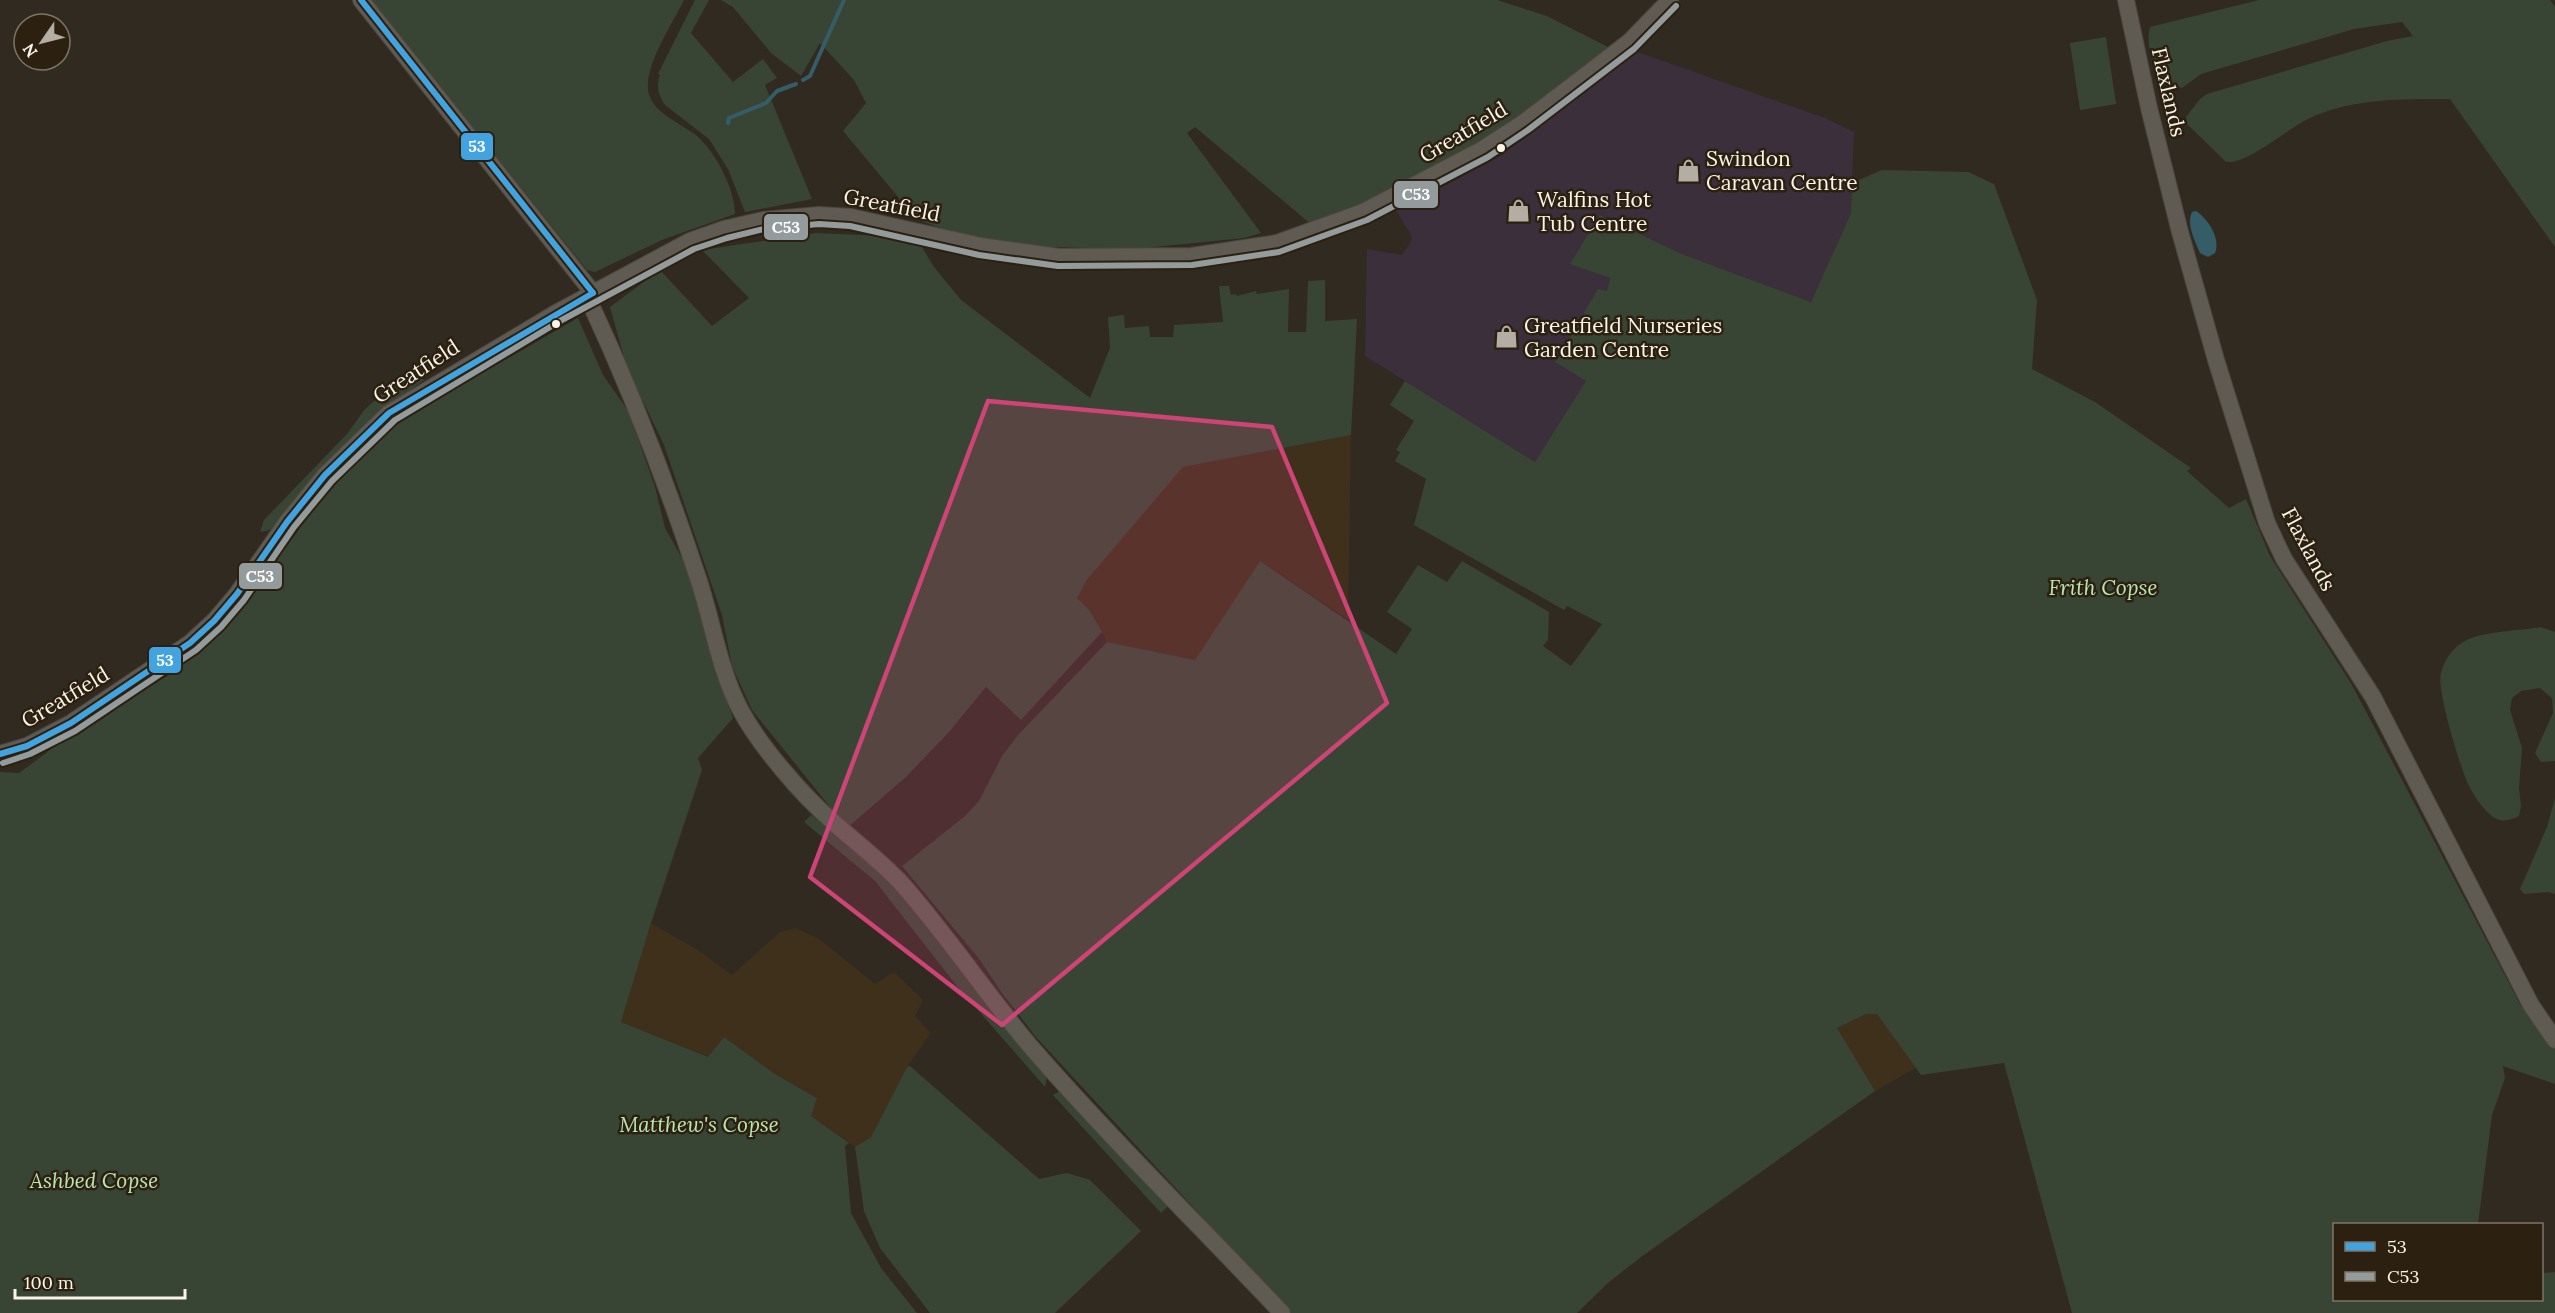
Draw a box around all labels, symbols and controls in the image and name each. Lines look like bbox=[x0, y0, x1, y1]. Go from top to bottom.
north arrow bbox=[12, 12, 72, 72]
text: N bbox=[18, 40, 41, 61]
street label: Flaxlands bbox=[2146, 45, 2192, 139]
street label: Greatfield bbox=[1414, 95, 1512, 169]
line badge: 53 bbox=[460, 132, 494, 161]
text: 53 bbox=[468, 136, 486, 156]
unlabelled marker bbox=[1495, 142, 1507, 154]
place label: Swindon Caravan Centre bbox=[1706, 145, 1858, 196]
shop icon: Swindon Caravan Centre bbox=[1675, 157, 1701, 183]
line badge: C53 bbox=[1393, 180, 1439, 209]
street label: Greatfield bbox=[841, 182, 943, 228]
text: C53 bbox=[1402, 184, 1430, 204]
place label: Walfins Hot Tub Centre bbox=[1537, 186, 1652, 237]
shop icon: Walfins Hot Tub Centre bbox=[1506, 198, 1532, 224]
line badge: C53 bbox=[763, 213, 809, 241]
text: C53 bbox=[772, 217, 800, 237]
place label: Greatfield Nurseries Garden Centre bbox=[1524, 312, 1722, 363]
unlabelled marker bbox=[550, 318, 562, 330]
shop icon: Greatfield Nurseries Garden Centre bbox=[1493, 324, 1519, 350]
street label: Greatfield bbox=[368, 333, 464, 409]
street label: Flaxlands bbox=[2276, 503, 2342, 595]
line badge: C53 bbox=[238, 562, 283, 590]
text: C53 bbox=[246, 566, 274, 586]
park label: Frith Copse bbox=[2048, 574, 2158, 601]
line badge: 53 bbox=[148, 646, 182, 674]
text: 53 bbox=[156, 650, 174, 670]
street label: Greatfield bbox=[16, 660, 114, 734]
park label: Matthew's Copse bbox=[619, 1111, 779, 1138]
park label: Ashbed Copse bbox=[29, 1167, 158, 1194]
legend bbox=[2333, 1223, 2543, 1301]
text: 53 bbox=[2387, 1235, 2407, 1258]
scale bar bbox=[15, 1262, 184, 1300]
text: C53 bbox=[2387, 1265, 2419, 1288]
text: 100 m bbox=[24, 1271, 74, 1294]

